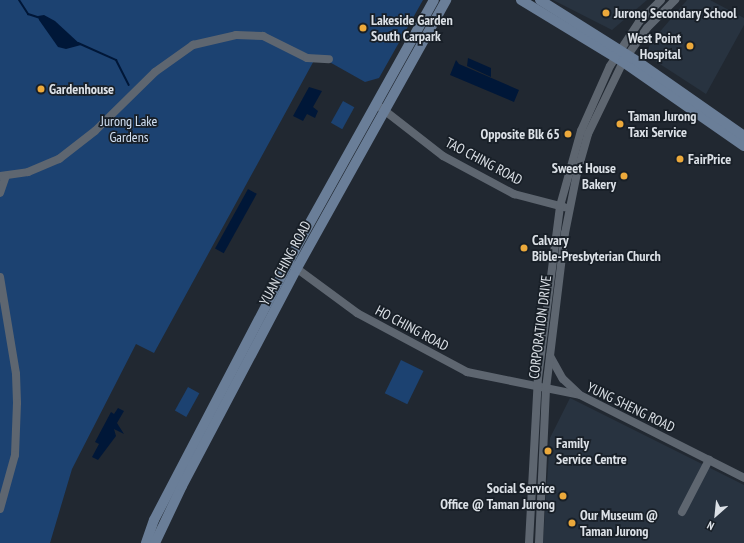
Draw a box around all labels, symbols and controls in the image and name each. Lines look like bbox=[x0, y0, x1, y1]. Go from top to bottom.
place label: Jurong Secondary School bbox=[614, 5, 737, 21]
marker: Jurong Secondary School bbox=[601, 8, 611, 18]
place label: Lakeside Garden South Carpark bbox=[371, 12, 453, 44]
marker: Lakeside Garden South Carpark bbox=[358, 23, 368, 33]
place label: West Point Hospital bbox=[628, 30, 681, 62]
marker: West Point Hospital bbox=[684, 40, 696, 52]
place label: Gardenhouse bbox=[49, 81, 114, 97]
marker: Gardenhouse bbox=[36, 84, 46, 94]
place label: Taman Jurong Taxi Service bbox=[628, 108, 697, 140]
park label: Jurong Lake Gardens bbox=[101, 113, 157, 146]
marker: Taman Jurong Taxi Service bbox=[615, 119, 625, 129]
place label: Opposite Blk 65 bbox=[480, 126, 560, 142]
marker: Opposite Blk 65 bbox=[563, 129, 573, 139]
street label: TAO CHING ROAD bbox=[443, 134, 525, 188]
place label: FairPrice bbox=[688, 151, 731, 167]
marker: FairPrice bbox=[675, 154, 685, 164]
place label: Sweet House Bakery bbox=[552, 160, 616, 192]
marker: Sweet House Bakery bbox=[619, 171, 629, 181]
street label: YUAN CHING ROAD bbox=[256, 218, 314, 308]
place label: Calvary Bible-Presbyterian Church bbox=[532, 232, 661, 264]
marker: Calvary Bible-Presbyterian Church bbox=[519, 243, 529, 253]
street label: CORPORATION DRIVE bbox=[525, 274, 555, 380]
street label: HO CHING ROAD bbox=[373, 302, 451, 354]
street label: YUNG SHENG ROAD bbox=[584, 378, 678, 436]
place label: Family Service Centre bbox=[556, 435, 627, 468]
marker: Family Service Centre bbox=[543, 446, 553, 456]
place label: Social Service Office @ Taman Jurong bbox=[440, 480, 555, 512]
marker: Social Service Office @ Taman Jurong bbox=[558, 491, 568, 501]
north arrow bbox=[696, 495, 736, 535]
place label: Our Museum @ Taman Jurong bbox=[580, 507, 658, 540]
marker: Our Museum @ Taman Jurong bbox=[567, 518, 577, 528]
text: N bbox=[705, 518, 716, 533]

